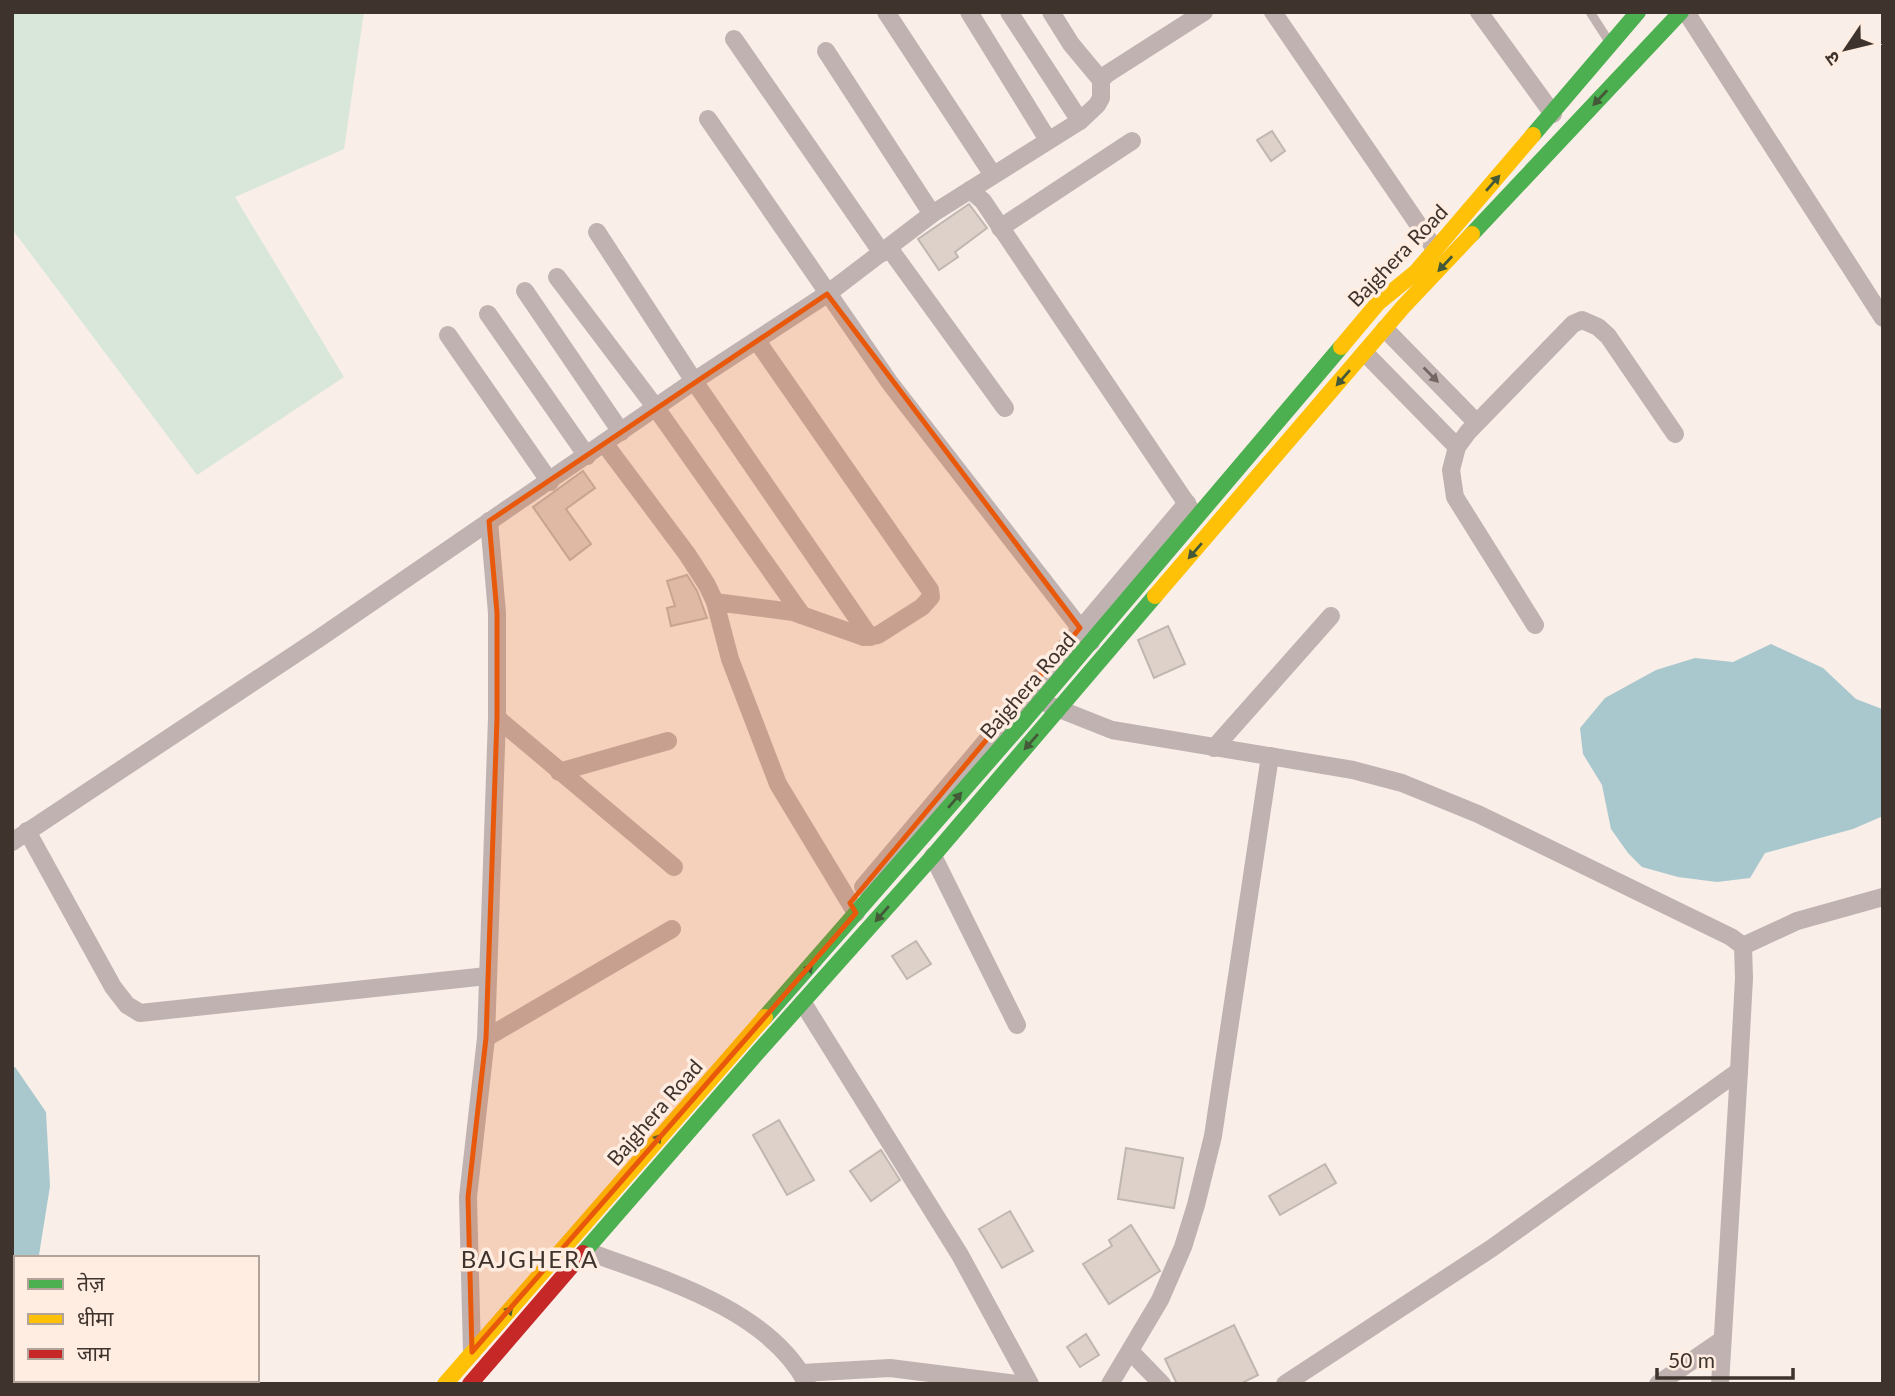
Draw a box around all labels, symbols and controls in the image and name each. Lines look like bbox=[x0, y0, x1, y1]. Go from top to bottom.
north arrow bbox=[1811, 14, 1881, 84]
text: उ bbox=[1819, 47, 1844, 70]
one-way arrow bbox=[1593, 89, 1609, 106]
one-way arrow bbox=[1485, 174, 1500, 191]
street label: Bajghera Road bbox=[1342, 199, 1452, 311]
one-way arrow bbox=[1436, 255, 1453, 272]
one-way arrow bbox=[1422, 367, 1439, 384]
one-way arrow bbox=[1335, 369, 1351, 387]
one-way arrow bbox=[1188, 542, 1203, 559]
street label: Bajghera Road bbox=[974, 627, 1080, 743]
one-way arrow bbox=[1023, 733, 1039, 751]
one-way arrow bbox=[947, 791, 962, 808]
one-way arrow bbox=[874, 905, 890, 923]
one-way arrow bbox=[798, 963, 813, 980]
street label: Bajghera Road bbox=[601, 1054, 707, 1170]
one-way arrow bbox=[647, 1133, 663, 1151]
district label: BAJGHERA bbox=[461, 1244, 599, 1273]
legend bbox=[14, 1256, 259, 1382]
text: तेज़ bbox=[77, 1270, 105, 1295]
text: धीमा bbox=[77, 1305, 114, 1330]
one-way arrow bbox=[498, 1306, 514, 1323]
scale bar bbox=[1657, 1336, 1794, 1380]
text: जाम bbox=[77, 1340, 111, 1365]
text: 50 m bbox=[1668, 1347, 1715, 1372]

